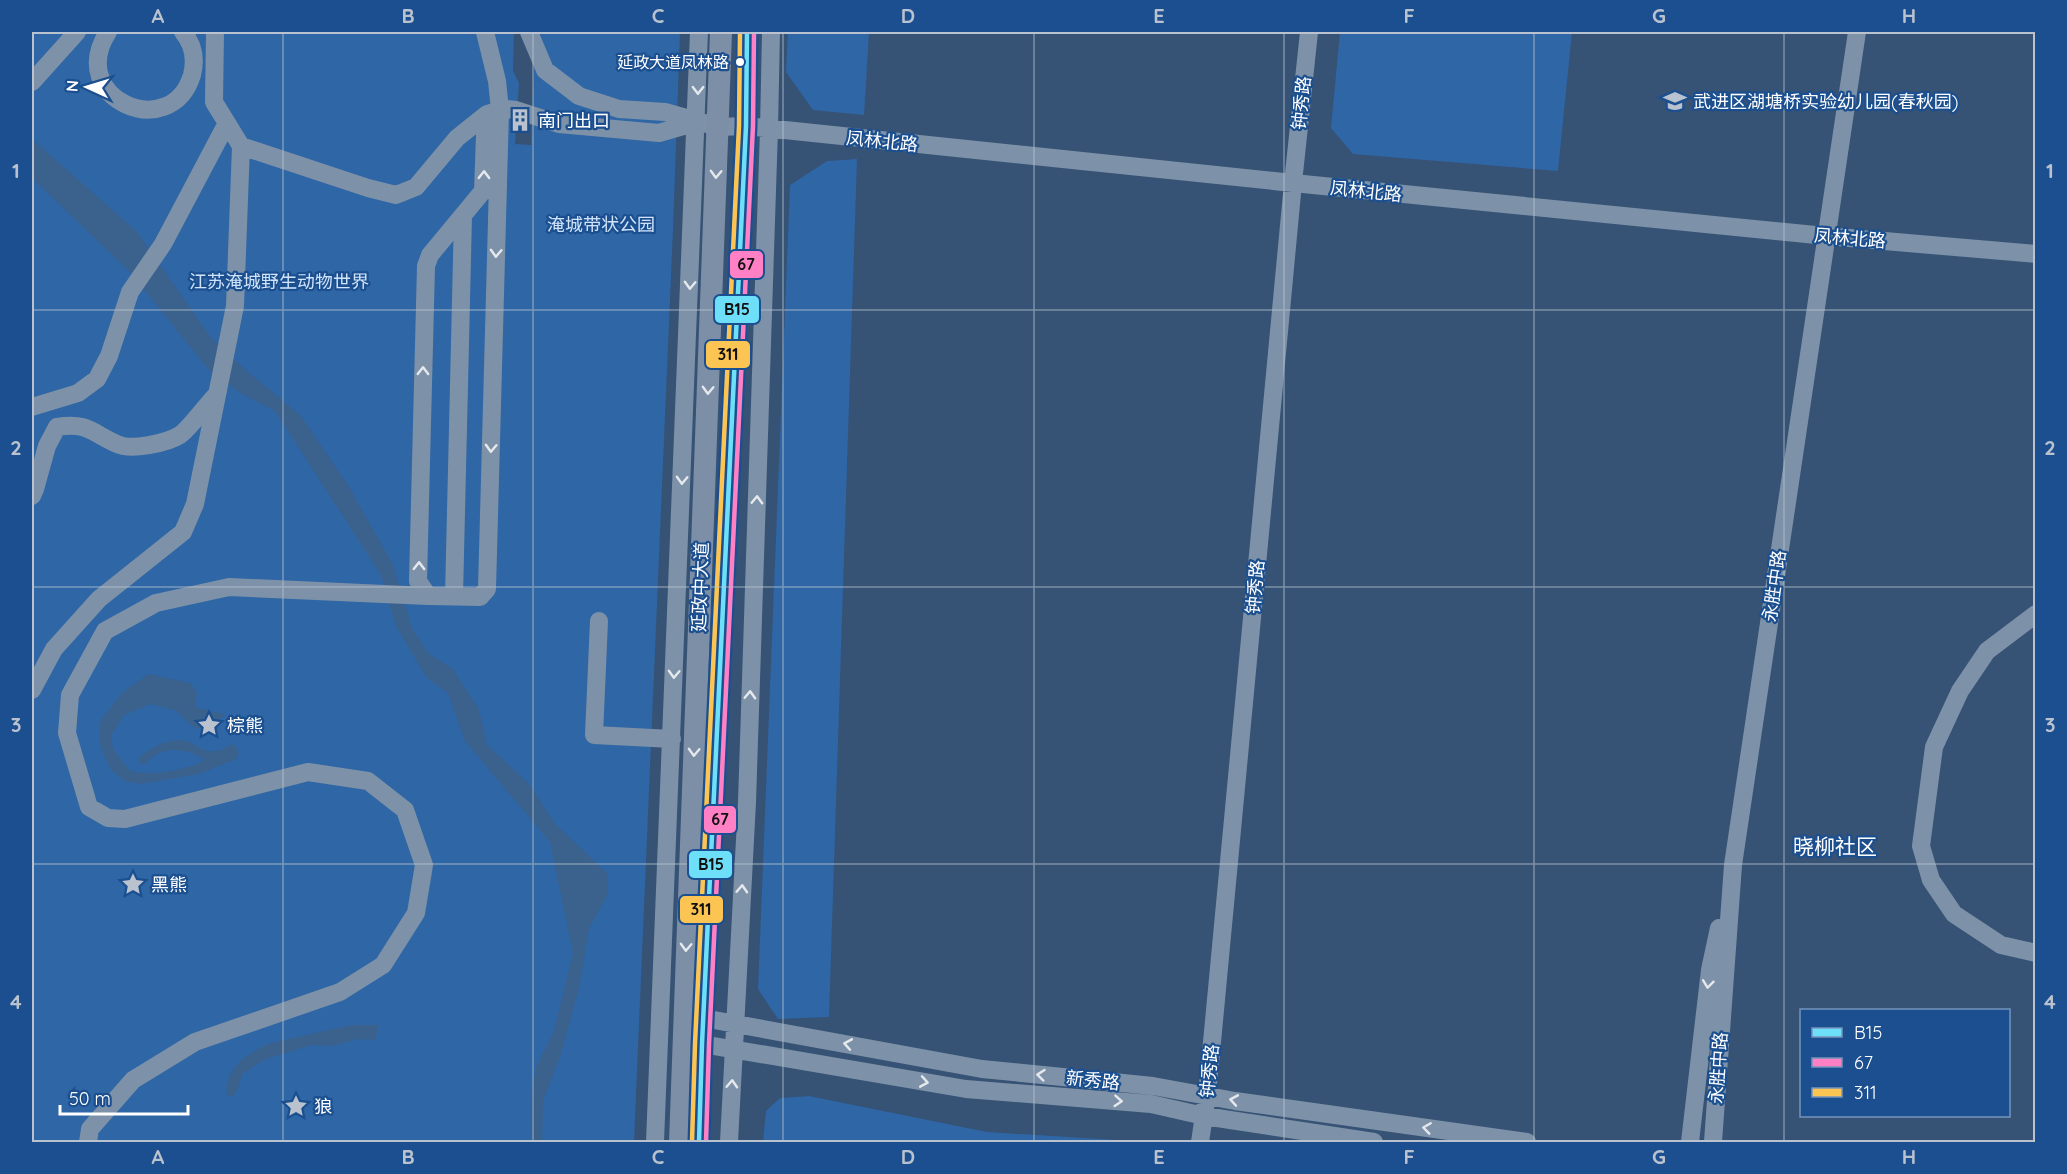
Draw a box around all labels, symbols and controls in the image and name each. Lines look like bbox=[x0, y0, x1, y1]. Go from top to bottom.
text: A bbox=[152, 3, 165, 28]
text: B bbox=[401, 3, 415, 28]
text: C bbox=[652, 3, 665, 28]
text: D bbox=[901, 3, 915, 28]
text: E bbox=[1153, 3, 1165, 28]
text: F bbox=[1403, 3, 1415, 28]
text: G bbox=[1652, 3, 1666, 28]
text: H bbox=[1902, 3, 1916, 28]
place label: 延政大道凤林路 bbox=[617, 52, 729, 72]
marker: 延政大道凤林路 bbox=[734, 56, 746, 68]
north arrow bbox=[57, 57, 117, 117]
street label: 钟秀路 bbox=[1287, 75, 1315, 131]
text: N bbox=[62, 79, 82, 93]
one-way arrow bbox=[692, 85, 704, 94]
school or university icon: 武进区湖塘桥实验幼儿园(春秋园) bbox=[1662, 88, 1688, 114]
place label: 武进区湖塘桥实验幼儿园(春秋园) bbox=[1693, 90, 1958, 113]
building icon: 南门出口 bbox=[507, 107, 533, 133]
place label: 南门出口 bbox=[538, 109, 610, 132]
street label: 凤林北路 bbox=[845, 126, 919, 156]
text: 1 bbox=[12, 158, 20, 183]
text: 1 bbox=[2046, 158, 2054, 183]
one-way arrow bbox=[710, 169, 723, 178]
one-way arrow bbox=[478, 171, 490, 180]
street label: 凤林北路 bbox=[1329, 176, 1403, 206]
park label: 淹城带状公园 bbox=[547, 213, 655, 236]
street label: 凤林北路 bbox=[1813, 223, 1887, 253]
one-way arrow bbox=[490, 248, 502, 257]
line badge: 67 bbox=[729, 250, 764, 279]
text: 67 bbox=[737, 254, 755, 274]
park label: 江苏淹城野生动物世界 bbox=[189, 270, 369, 293]
one-way arrow bbox=[684, 280, 697, 289]
line badge: B15 bbox=[714, 295, 760, 324]
text: B15 bbox=[724, 299, 750, 319]
line badge: 311 bbox=[705, 340, 751, 369]
text: 311 bbox=[717, 344, 739, 364]
one-way arrow bbox=[417, 367, 429, 376]
one-way arrow bbox=[702, 385, 714, 394]
text: 2 bbox=[10, 435, 22, 460]
text: 2 bbox=[2044, 435, 2056, 460]
one-way arrow bbox=[484, 443, 497, 452]
one-way arrow bbox=[676, 475, 689, 484]
one-way arrow bbox=[750, 495, 763, 504]
street label: 延政中大道 bbox=[687, 542, 713, 632]
street label: 永胜中路 bbox=[1758, 549, 1790, 623]
street label: 钟秀路 bbox=[1241, 559, 1269, 615]
one-way arrow bbox=[413, 561, 425, 570]
one-way arrow bbox=[668, 670, 681, 679]
one-way arrow bbox=[744, 690, 757, 699]
text: 3 bbox=[11, 712, 21, 737]
place icon: 棕熊 bbox=[196, 712, 222, 738]
text: 3 bbox=[2045, 712, 2055, 737]
place label: 棕熊 bbox=[227, 714, 263, 737]
one-way arrow bbox=[688, 748, 700, 757]
line badge: 67 bbox=[703, 805, 737, 834]
text: 67 bbox=[711, 809, 729, 829]
district label: 晓柳社区 bbox=[1793, 833, 1877, 859]
line badge: B15 bbox=[688, 850, 733, 879]
text: B15 bbox=[698, 854, 724, 874]
place icon: 黑熊 bbox=[120, 871, 146, 897]
place label: 黑熊 bbox=[151, 873, 187, 896]
one-way arrow bbox=[736, 885, 749, 894]
line badge: 311 bbox=[679, 895, 724, 924]
text: 311 bbox=[690, 899, 712, 919]
one-way arrow bbox=[680, 943, 693, 952]
one-way arrow bbox=[1702, 979, 1715, 988]
text: 4 bbox=[10, 989, 22, 1014]
text: 4 bbox=[2044, 989, 2056, 1014]
legend bbox=[1800, 1009, 2010, 1117]
text: B15 bbox=[1854, 1021, 1882, 1044]
street label: 永胜中路 bbox=[1704, 1031, 1732, 1105]
one-way arrow bbox=[844, 1038, 854, 1051]
street label: 钟秀路 bbox=[1195, 1043, 1223, 1099]
text: 67 bbox=[1854, 1051, 1873, 1074]
street label: 新秀路 bbox=[1065, 1066, 1121, 1094]
one-way arrow bbox=[1036, 1069, 1045, 1082]
one-way arrow bbox=[918, 1075, 928, 1088]
scale bar bbox=[60, 1078, 188, 1116]
one-way arrow bbox=[726, 1080, 739, 1089]
text: 311 bbox=[1854, 1081, 1877, 1104]
text: 50 m bbox=[69, 1087, 111, 1110]
place icon: 狼 bbox=[283, 1093, 309, 1119]
one-way arrow bbox=[1113, 1094, 1122, 1107]
place label: 狼 bbox=[314, 1095, 332, 1118]
one-way arrow bbox=[1229, 1095, 1239, 1107]
one-way arrow bbox=[1422, 1123, 1432, 1135]
text: A bbox=[152, 1144, 165, 1169]
text: B bbox=[401, 1144, 415, 1169]
text: C bbox=[652, 1144, 665, 1169]
text: D bbox=[901, 1144, 915, 1169]
text: E bbox=[1153, 1144, 1165, 1169]
text: F bbox=[1403, 1144, 1415, 1169]
text: G bbox=[1652, 1144, 1666, 1169]
text: H bbox=[1902, 1144, 1916, 1169]

